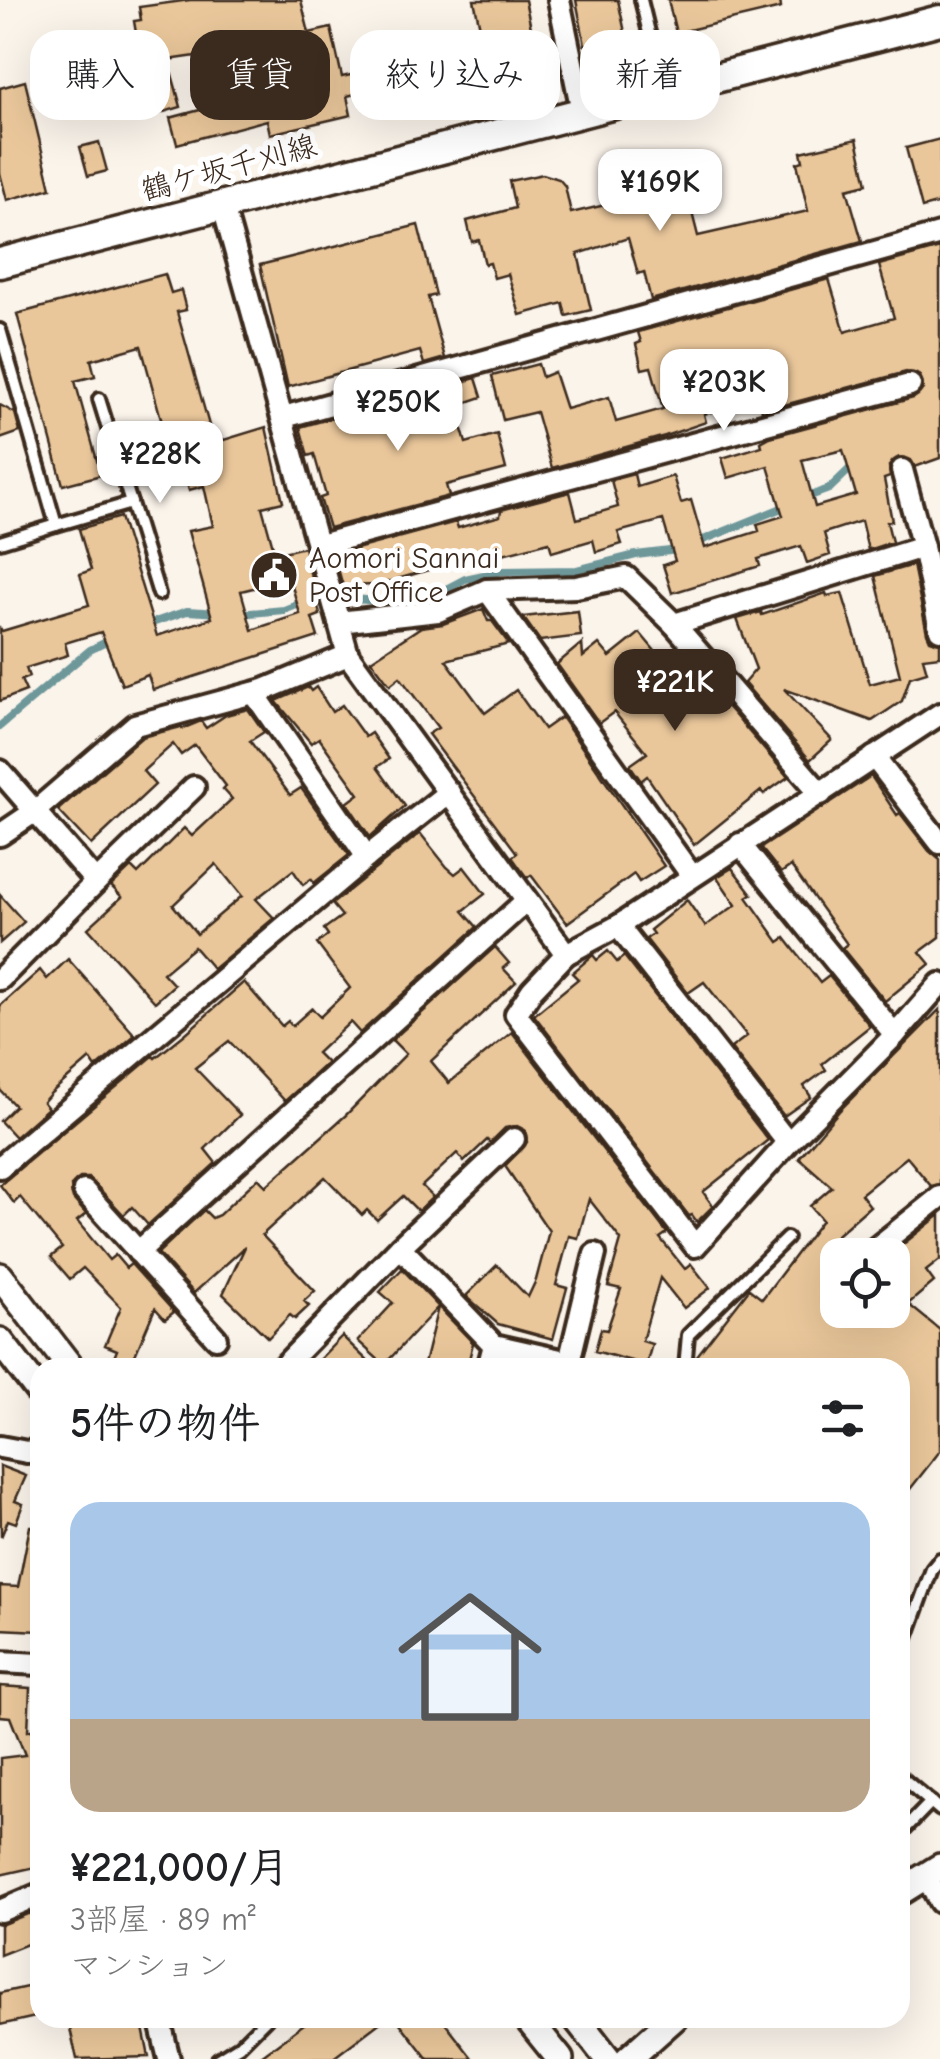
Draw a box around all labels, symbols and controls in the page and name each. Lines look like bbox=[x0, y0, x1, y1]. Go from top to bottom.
chip: 購入 bbox=[30, 30, 170, 120]
chip: 賃貸 bbox=[190, 30, 330, 120]
chip: 絞り込み bbox=[350, 30, 560, 120]
chip: 新着 bbox=[580, 30, 720, 120]
street label: 鶴ケ坂千刈線 bbox=[138, 128, 320, 208]
pin: ¥169K bbox=[590, 149, 730, 234]
text: ¥169K bbox=[620, 163, 700, 200]
pin: ¥203K bbox=[654, 349, 794, 434]
text: ¥203K bbox=[682, 363, 766, 400]
pin: ¥250K bbox=[328, 369, 468, 454]
text: ¥250K bbox=[356, 383, 441, 420]
pin: ¥228K bbox=[90, 421, 230, 506]
text: ¥228K bbox=[119, 435, 201, 472]
place label: Aomori Sannai Post Office bbox=[309, 541, 499, 610]
public building icon: Aomori Sannai Post Office bbox=[248, 549, 300, 601]
pin: ¥221K bbox=[605, 649, 745, 734]
text: ¥221K bbox=[636, 663, 714, 700]
map controls bbox=[820, 1238, 910, 1328]
button: locate bbox=[820, 1238, 910, 1328]
icon: filters bbox=[815, 1391, 870, 1446]
text: 5件の物件 bbox=[70, 1399, 260, 1448]
icon: home bbox=[380, 1567, 560, 1747]
text: ¥221,000/月 bbox=[70, 1843, 290, 1892]
text: 3部屋 · 89 m² bbox=[70, 1901, 256, 1938]
text: マンション bbox=[70, 1947, 229, 1984]

